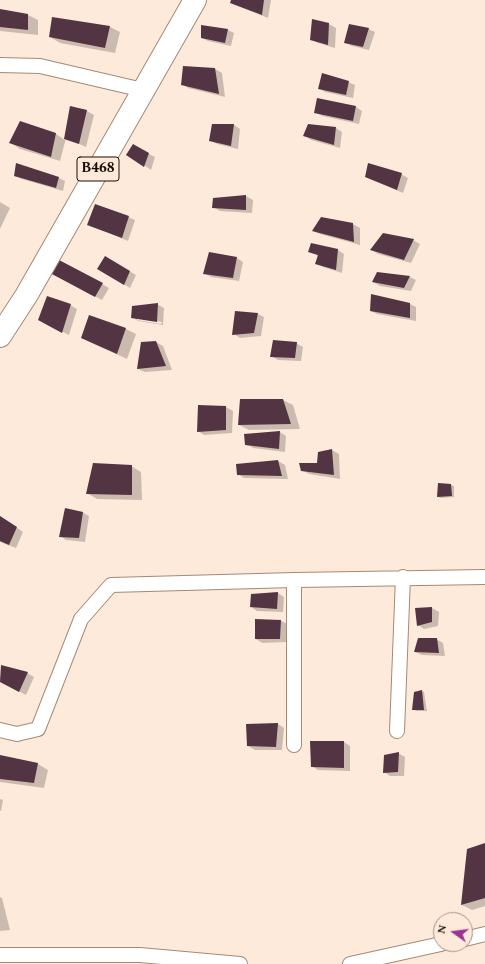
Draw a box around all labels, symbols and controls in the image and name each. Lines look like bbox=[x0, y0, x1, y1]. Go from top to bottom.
road number: B468 bbox=[77, 157, 119, 181]
north arrow bbox=[433, 912, 473, 952]
text: N bbox=[433, 923, 451, 936]

